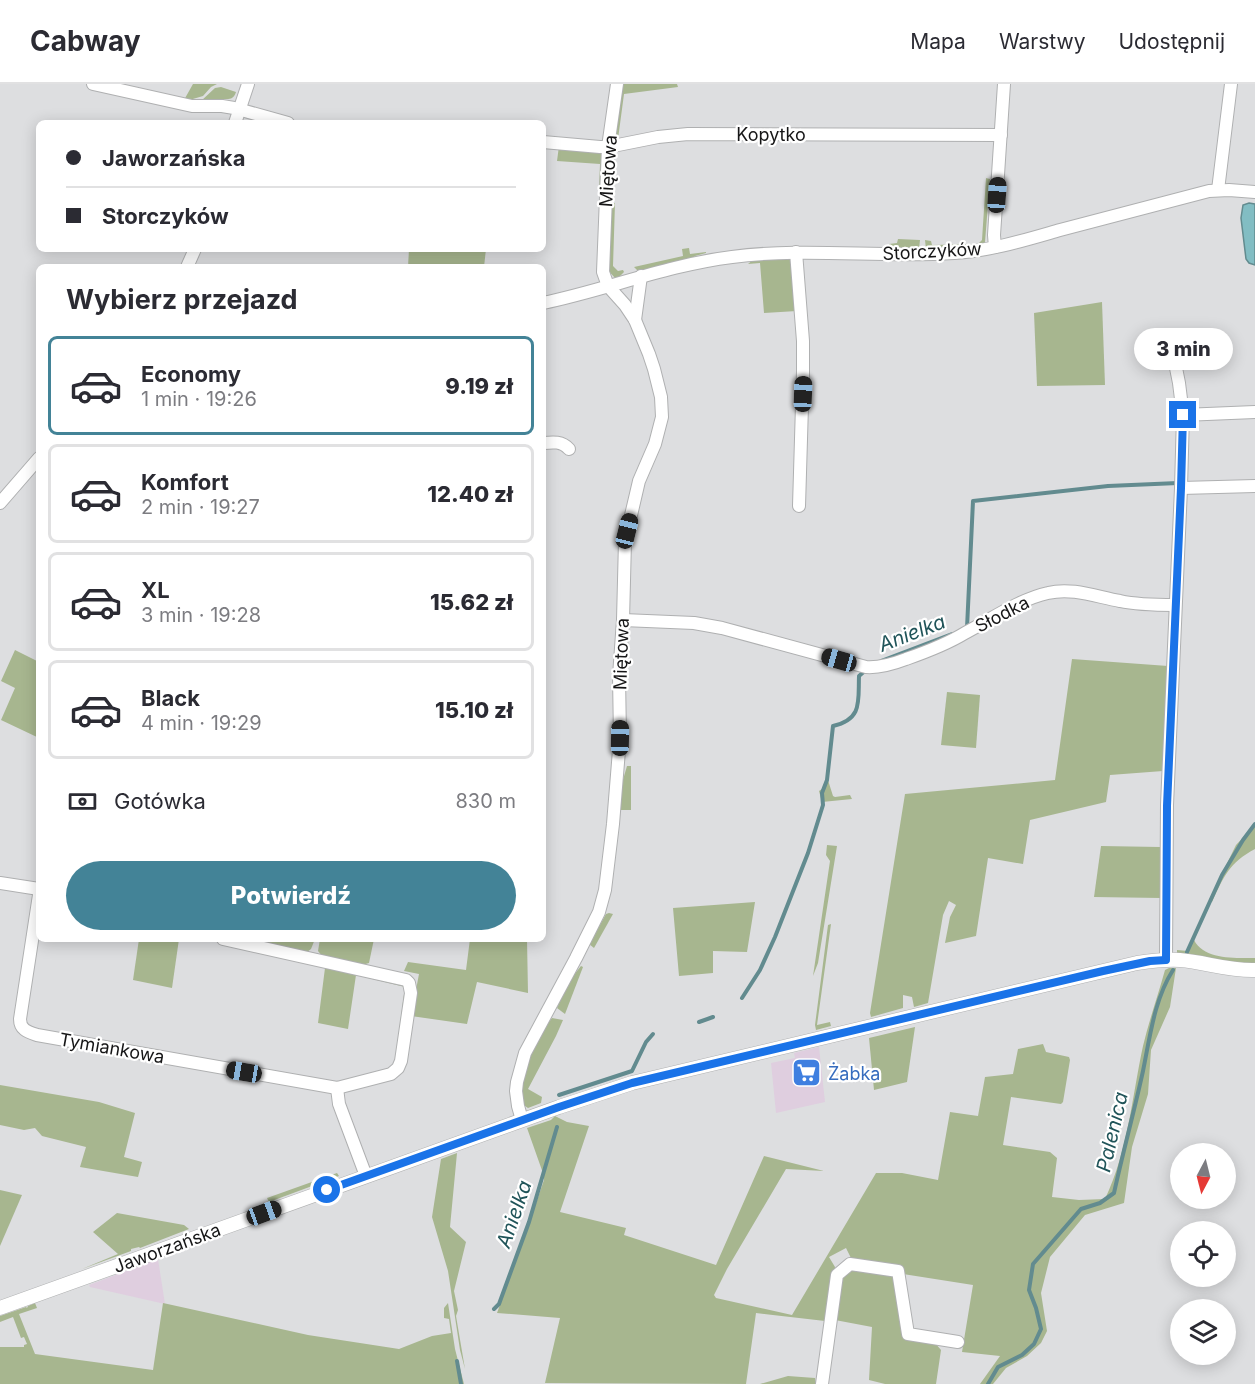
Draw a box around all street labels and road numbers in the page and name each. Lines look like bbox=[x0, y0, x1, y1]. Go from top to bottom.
street label: Kopytko bbox=[736, 124, 806, 145]
street label: Miętowa bbox=[595, 134, 621, 208]
street label: Storczyków bbox=[882, 238, 982, 264]
street label: Słodka bbox=[972, 592, 1032, 636]
street label: Miętowa bbox=[609, 618, 633, 690]
street label: Tymiankowa bbox=[58, 1028, 166, 1068]
street label: Jaworzańska bbox=[111, 1219, 223, 1277]

